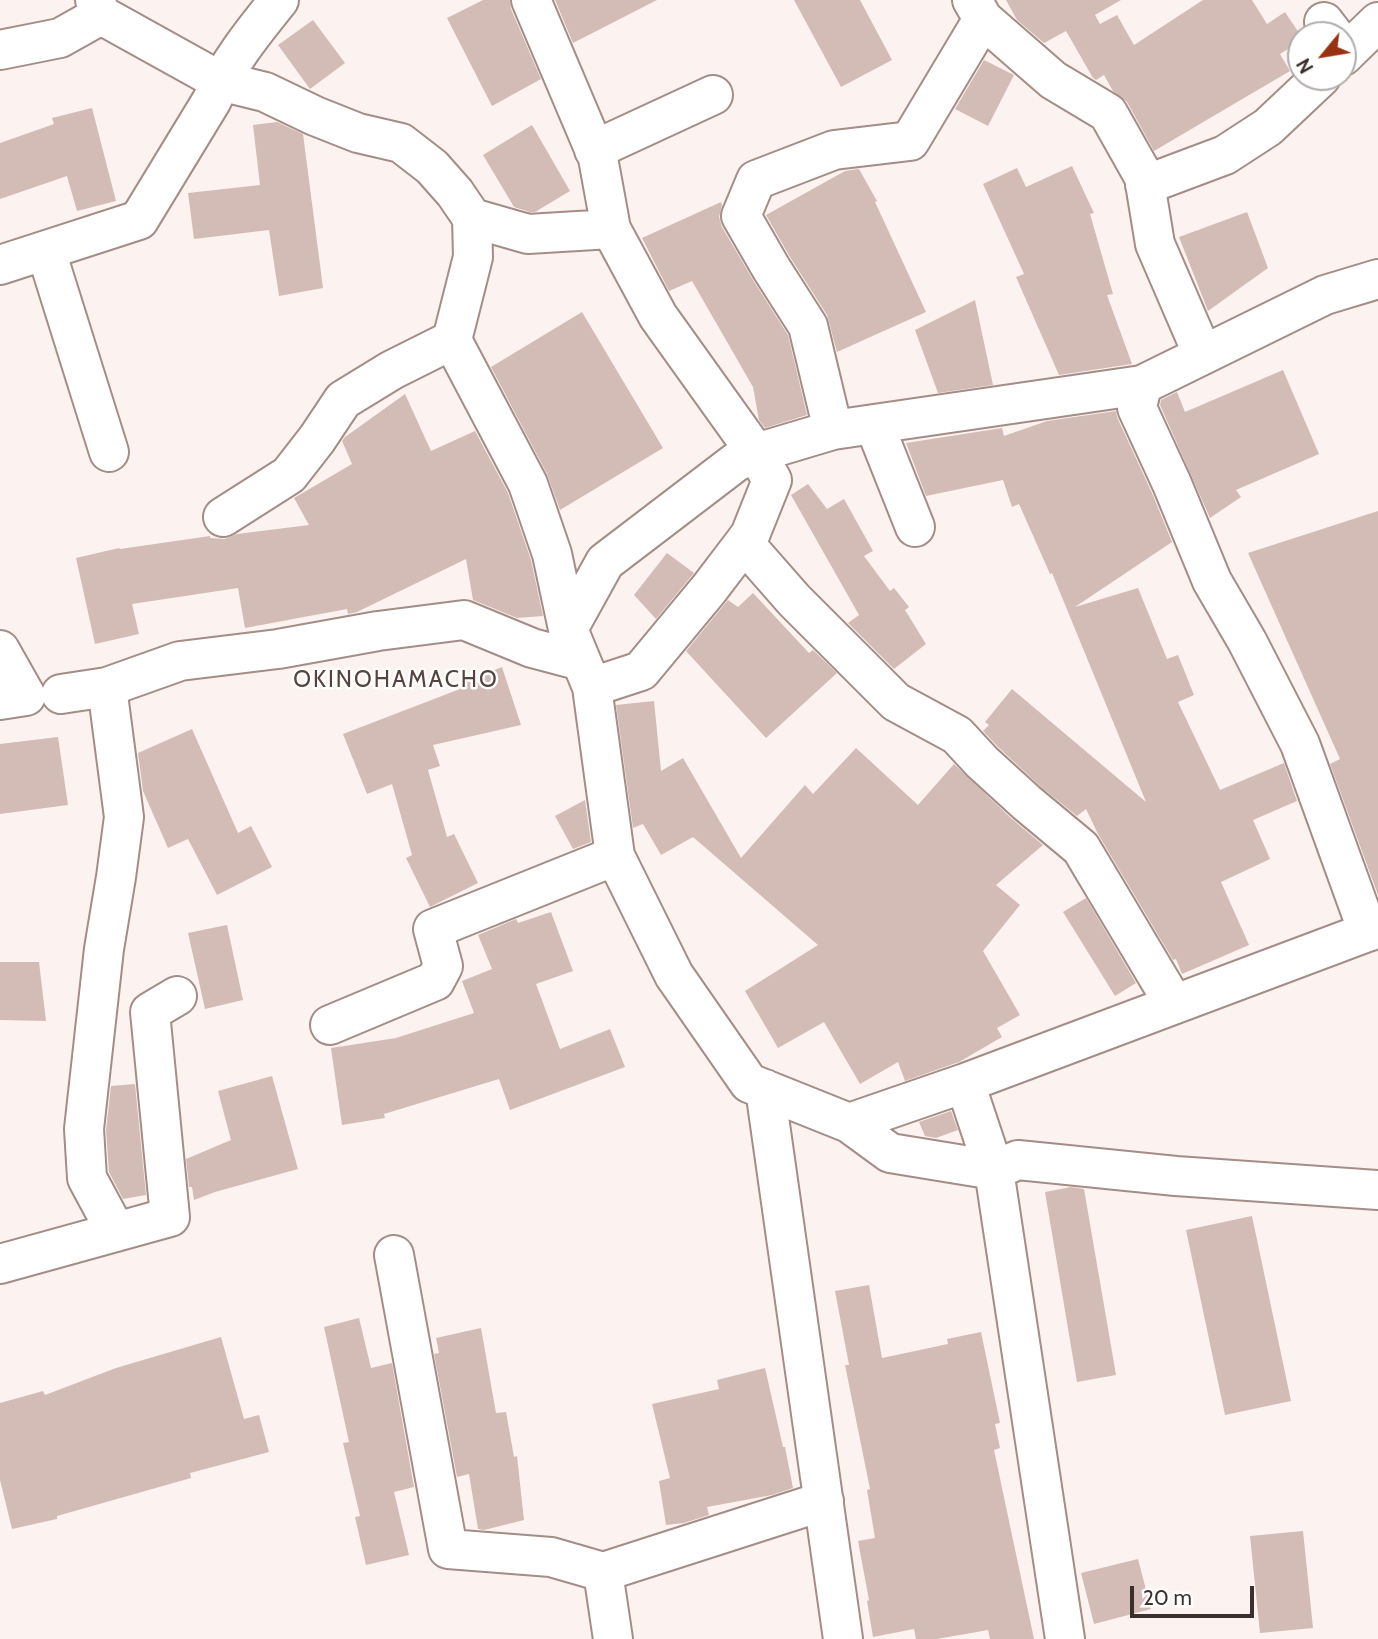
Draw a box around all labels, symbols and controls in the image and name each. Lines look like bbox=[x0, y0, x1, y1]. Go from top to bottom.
north arrow bbox=[1287, 21, 1357, 91]
text: N bbox=[1292, 54, 1318, 77]
district label: OKINOHAMACHO bbox=[295, 666, 497, 694]
scale bar bbox=[1133, 1572, 1257, 1616]
text: 20 m bbox=[1143, 1585, 1192, 1610]

